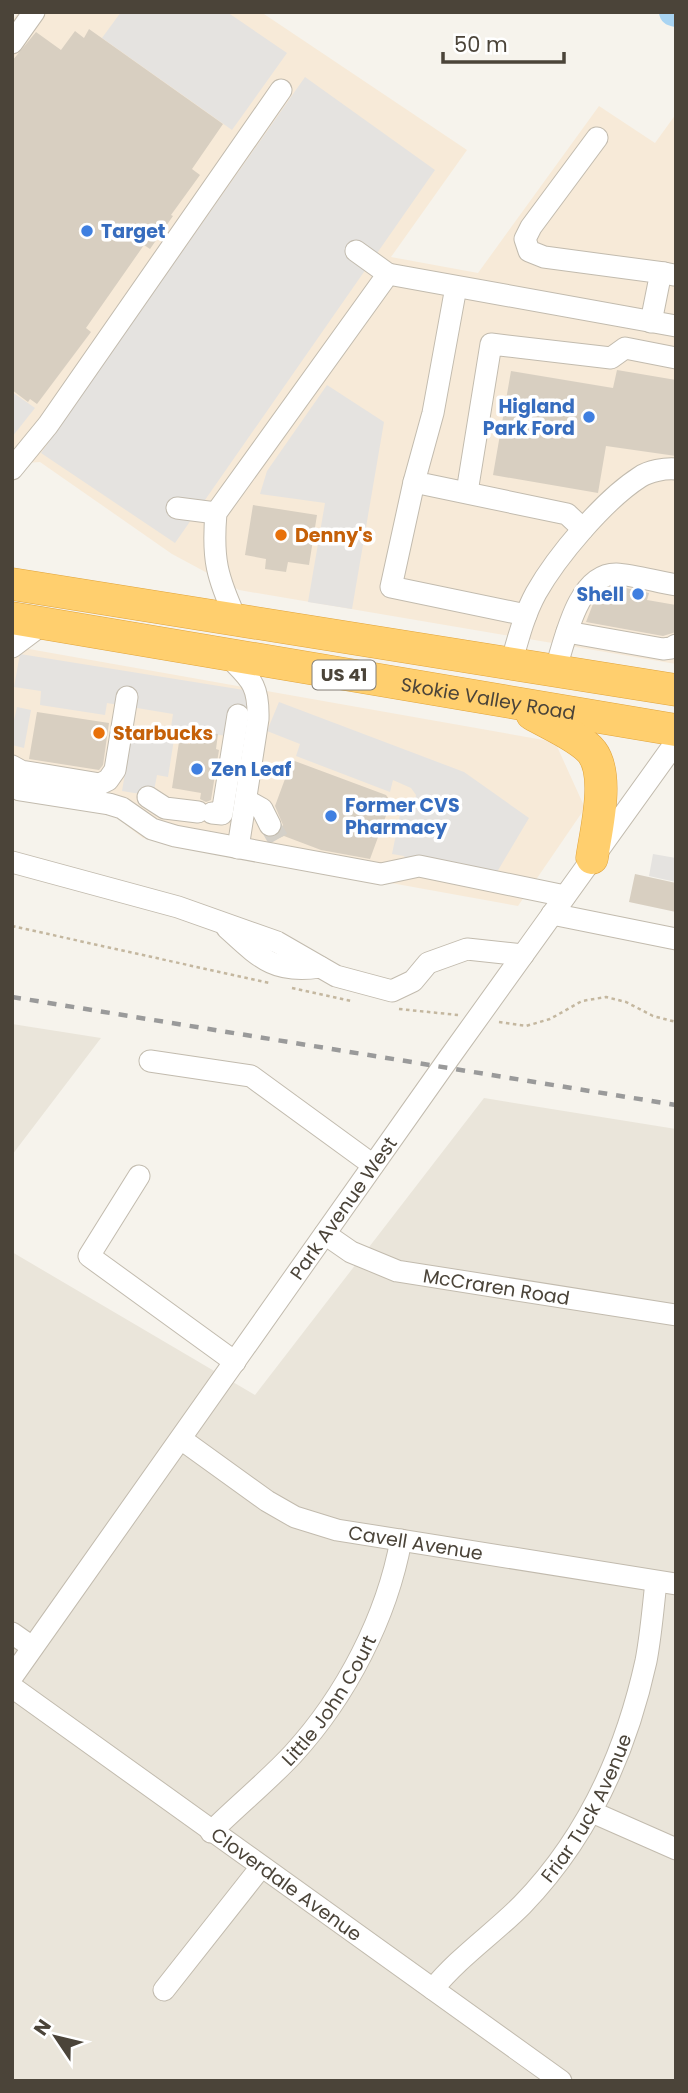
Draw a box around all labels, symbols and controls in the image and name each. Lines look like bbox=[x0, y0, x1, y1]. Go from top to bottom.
scale bar bbox=[443, 21, 564, 65]
text: 50 m bbox=[454, 30, 508, 59]
place label: Target bbox=[101, 218, 166, 245]
marker: Target bbox=[79, 223, 95, 239]
place label: Higland Park Ford bbox=[483, 393, 575, 442]
marker: Higland Park Ford bbox=[581, 409, 597, 425]
place label: Denny's bbox=[295, 522, 373, 549]
marker: Denny's bbox=[273, 527, 289, 543]
place label: Shell bbox=[577, 581, 624, 608]
marker: Shell bbox=[630, 586, 646, 602]
road number: US 41 bbox=[312, 660, 376, 690]
street label: Skokie Valley Road bbox=[399, 671, 577, 727]
place label: Starbucks bbox=[113, 720, 213, 747]
marker: Starbucks bbox=[91, 725, 107, 741]
place label: Zen Leaf bbox=[211, 756, 292, 783]
marker: Zen Leaf bbox=[189, 761, 205, 777]
place label: Former CVS Pharmacy bbox=[345, 792, 460, 841]
marker: Former CVS Pharmacy bbox=[323, 808, 339, 824]
street label: Park Avenue West bbox=[284, 1131, 403, 1285]
street label: McCraren Road bbox=[421, 1262, 572, 1312]
street label: Cavell Avenue bbox=[347, 1519, 485, 1567]
street label: Little John Court bbox=[276, 1631, 383, 1772]
street label: Friar Tuck Avenue bbox=[535, 1730, 638, 1888]
street label: Cloverdale Avenue bbox=[205, 1821, 367, 1948]
north arrow bbox=[21, 2002, 91, 2072]
text: N bbox=[27, 2014, 58, 2041]

